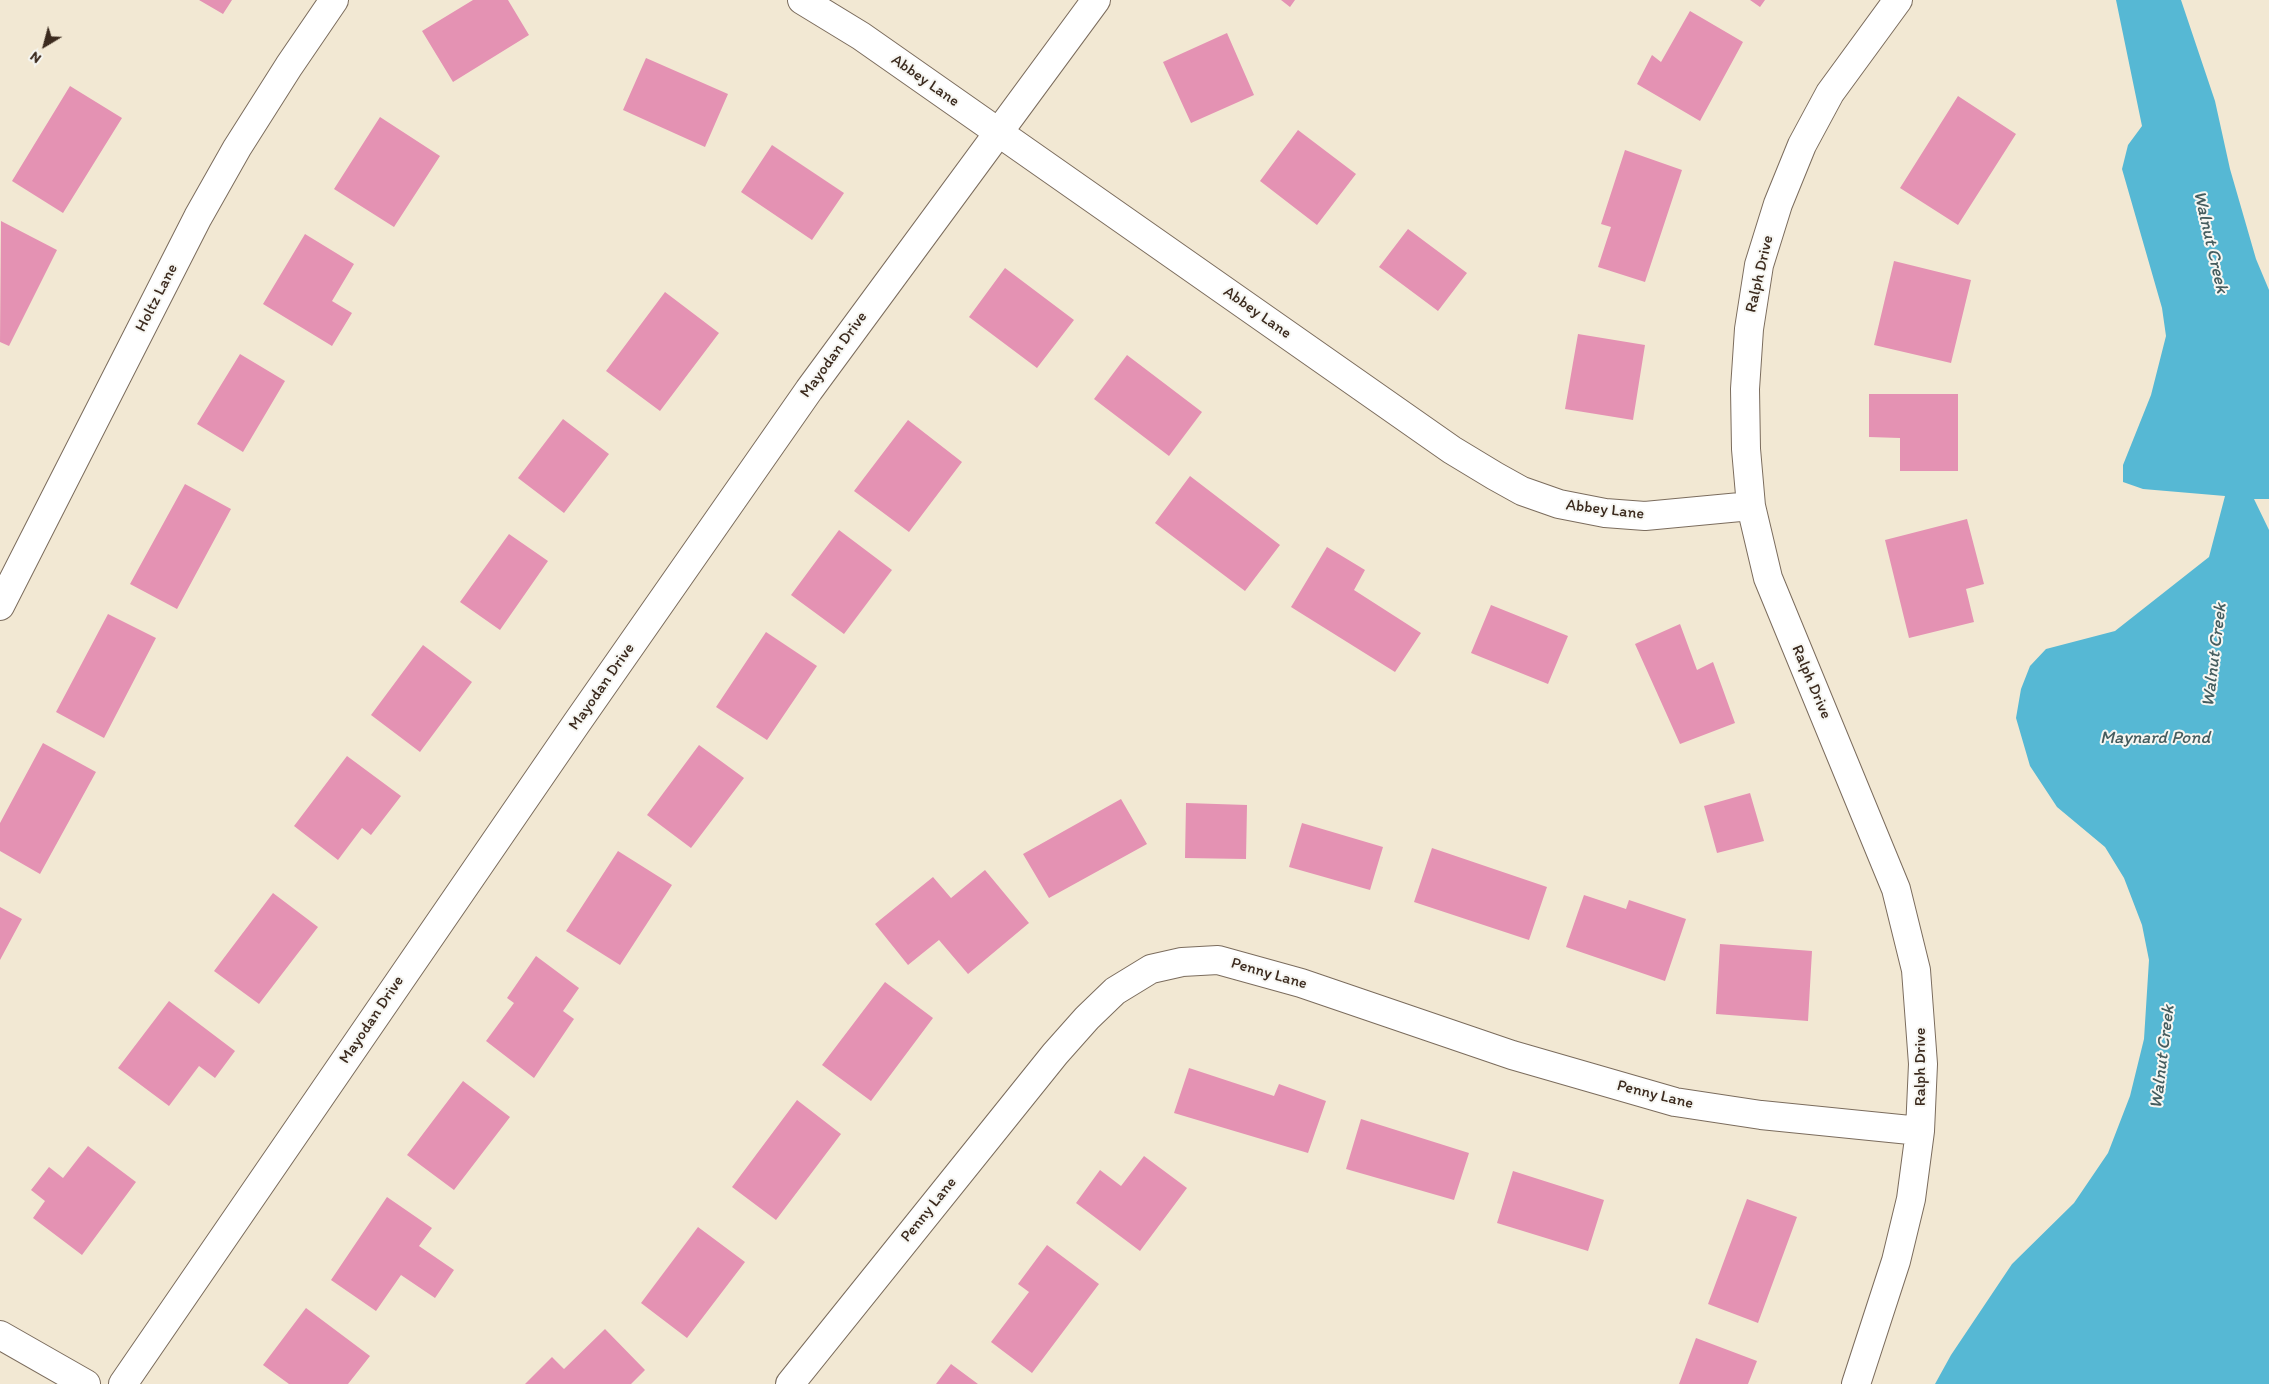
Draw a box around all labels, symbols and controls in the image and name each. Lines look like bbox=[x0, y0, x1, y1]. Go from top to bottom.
north arrow bbox=[20, 20, 70, 70]
text: N bbox=[27, 48, 45, 67]
street label: Abbey Lane bbox=[887, 51, 963, 111]
water label: Walnut Creek bbox=[2188, 189, 2232, 295]
street label: Ralph Drive bbox=[1742, 234, 1778, 314]
street label: Holtz Lane bbox=[132, 261, 182, 335]
street label: Abbey Lane bbox=[1219, 283, 1295, 343]
street label: Mayodan Drive bbox=[796, 308, 872, 402]
street label: Abbey Lane bbox=[1565, 496, 1645, 524]
water label: Walnut Creek bbox=[2198, 602, 2232, 708]
street label: Mayodan Drive bbox=[565, 640, 639, 734]
street label: Ralph Drive bbox=[1787, 642, 1835, 722]
water label: Maynard Pond bbox=[2100, 727, 2210, 749]
street label: Penny Lane bbox=[1229, 954, 1309, 994]
street label: Mayodan Drive bbox=[336, 972, 408, 1068]
water label: Walnut Creek bbox=[2146, 1004, 2180, 1110]
street label: Ralph Drive bbox=[1911, 1028, 1931, 1106]
street label: Penny Lane bbox=[1615, 1076, 1695, 1114]
street label: Penny Lane bbox=[897, 1174, 961, 1246]

